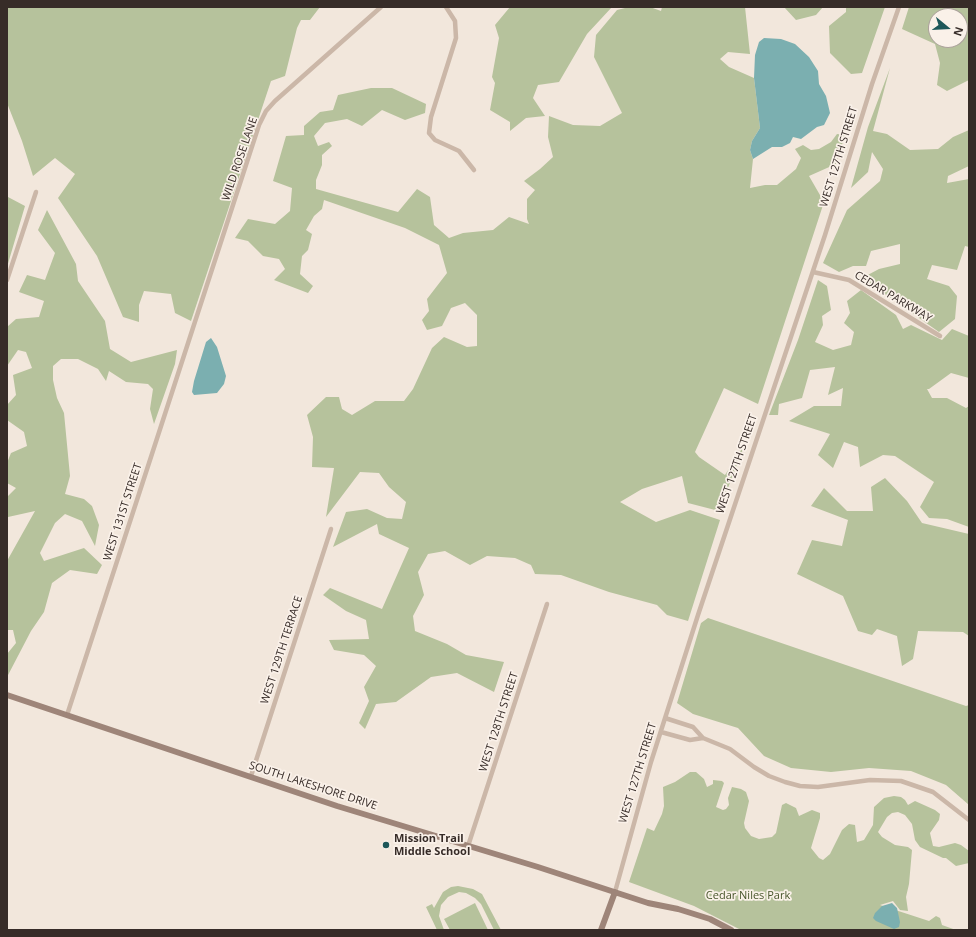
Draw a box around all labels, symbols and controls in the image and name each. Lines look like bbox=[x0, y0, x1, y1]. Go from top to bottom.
north arrow bbox=[928, 8, 968, 48]
text: N bbox=[950, 25, 967, 38]
street label: WEST 127TH STREET bbox=[817, 105, 861, 209]
street label: WILD ROSE LANE bbox=[220, 116, 260, 202]
street label: CEDAR PARKWAY bbox=[852, 269, 934, 325]
street label: WEST 127TH STREET bbox=[714, 413, 760, 515]
street label: WEST 131ST STREET bbox=[101, 461, 145, 563]
street label: WEST 129TH TERRACE bbox=[258, 594, 306, 706]
street label: WEST 128TH STREET bbox=[477, 670, 521, 774]
street label: WEST 127TH STREET bbox=[616, 721, 660, 825]
street label: SOUTH LAKESHORE DRIVE bbox=[247, 759, 379, 813]
place label: Mission Trail Middle School bbox=[394, 832, 470, 858]
marker: Mission Trail Middle School bbox=[381, 840, 391, 850]
park label: Cedar Niles Park bbox=[706, 889, 790, 903]

